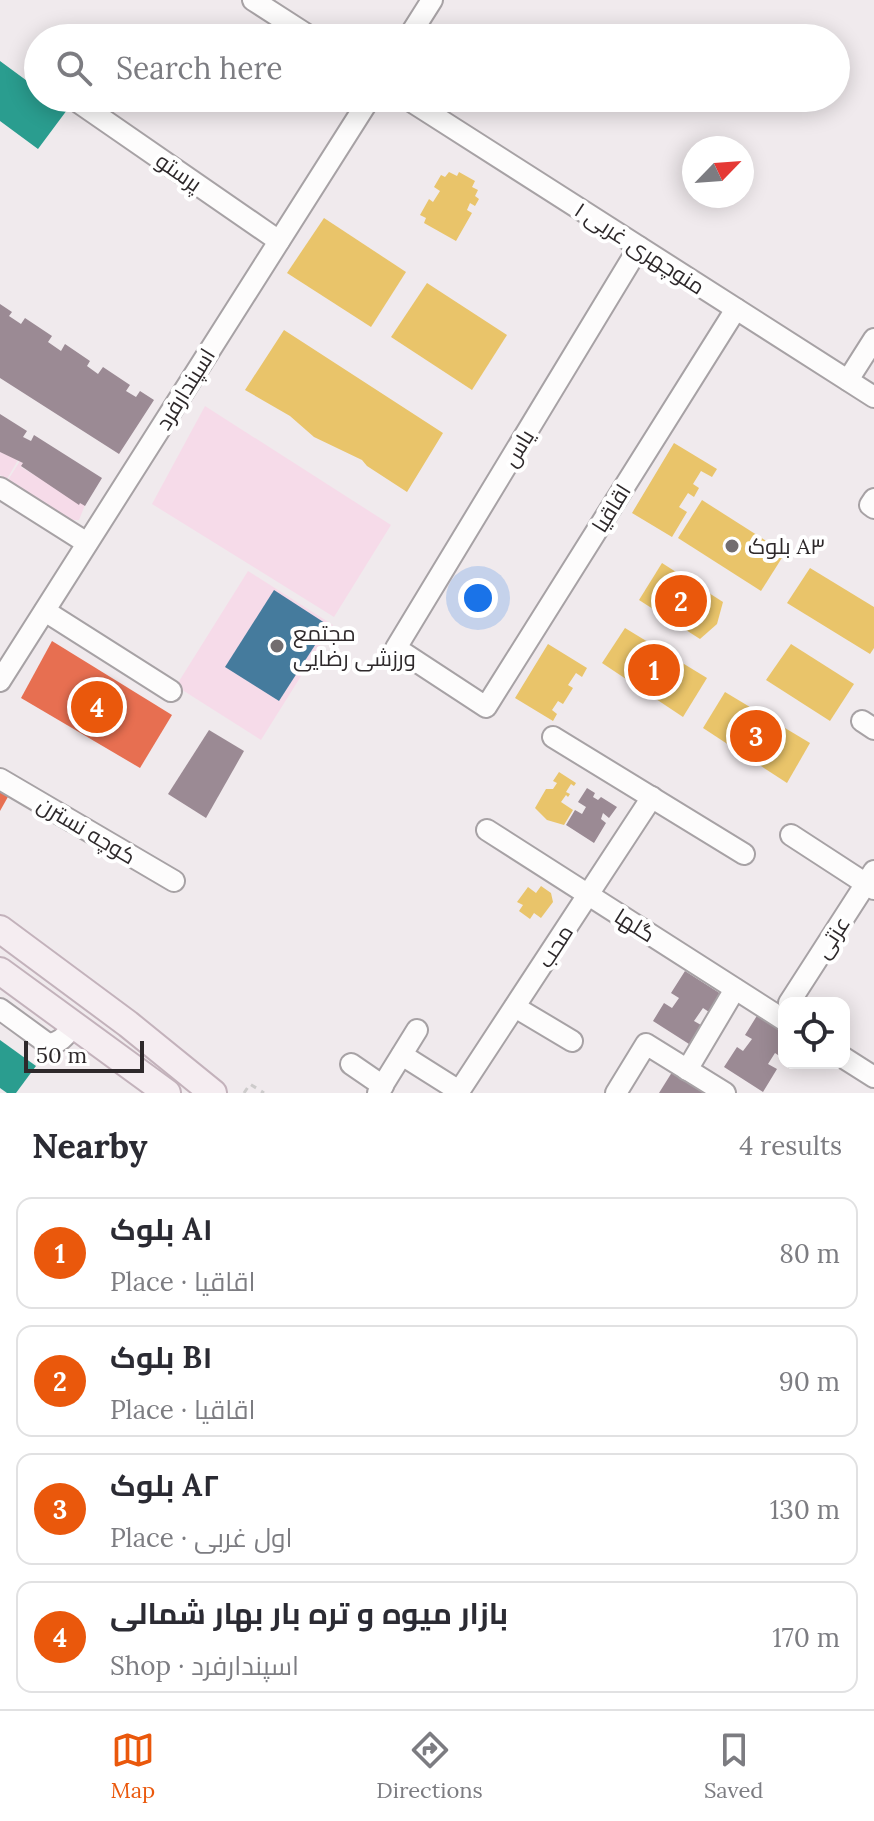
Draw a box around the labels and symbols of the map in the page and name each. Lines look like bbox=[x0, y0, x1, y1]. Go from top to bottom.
north arrow bbox=[682, 136, 754, 208]
street label: پرستو bbox=[150, 146, 208, 199]
street label: منوچهری غربی ۱ bbox=[569, 195, 710, 301]
street label: اسپندارفرد bbox=[149, 343, 221, 435]
street label: یاس bbox=[496, 424, 540, 472]
street label: اقاقیا bbox=[585, 478, 637, 538]
place label: بلوک A۳ bbox=[748, 532, 825, 560]
marker: بلوک A۳ bbox=[723, 537, 741, 555]
pin: 2 bbox=[655, 571, 707, 631]
your location bbox=[458, 578, 498, 618]
place label: مجتمع ورزشی رضایی bbox=[293, 619, 416, 672]
marker: مجتمع ورزشی رضایی bbox=[268, 637, 286, 655]
pin: 1 bbox=[628, 640, 680, 700]
pin: 4 bbox=[71, 677, 123, 737]
pin: 3 bbox=[730, 706, 782, 766]
street label: کوچه نسترن bbox=[32, 790, 141, 871]
street label: گلها bbox=[610, 902, 660, 948]
street label: عزتی bbox=[808, 911, 856, 963]
street label: محب bbox=[531, 919, 579, 973]
scale bar bbox=[24, 1037, 144, 1073]

